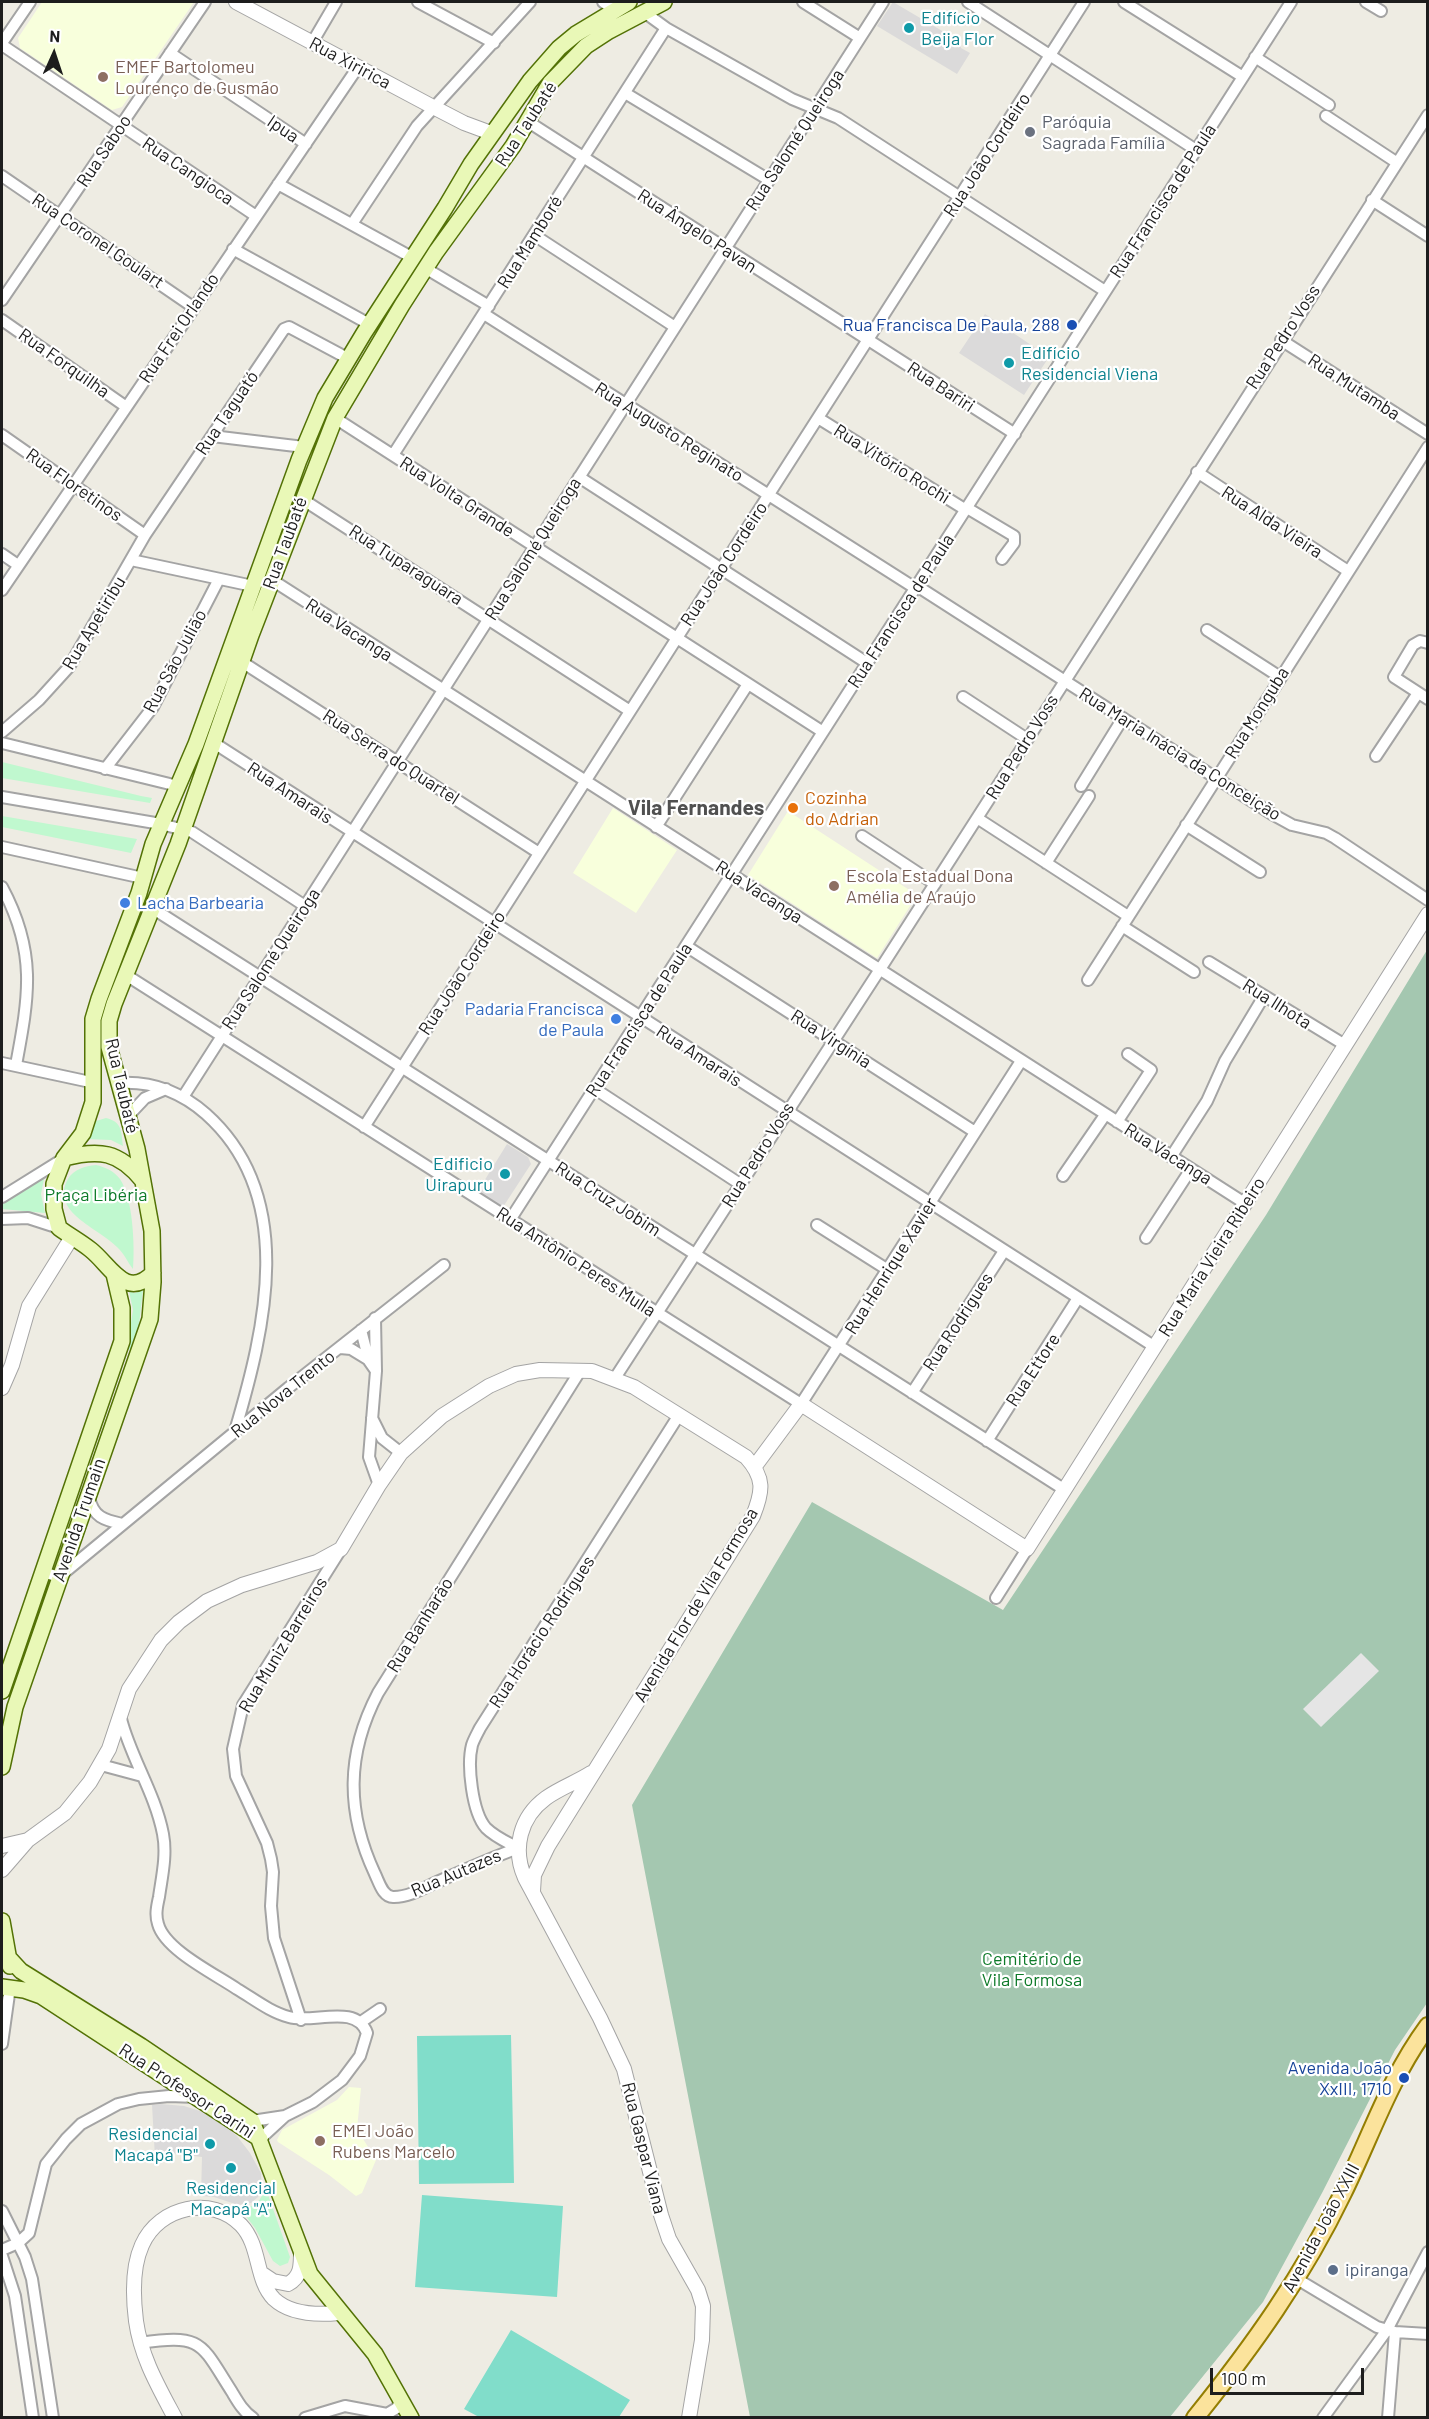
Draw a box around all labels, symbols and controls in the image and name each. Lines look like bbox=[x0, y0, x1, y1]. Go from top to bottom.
place label: Edifício Beija Flor bbox=[921, 7, 994, 50]
marker: Edifício Beija Flor bbox=[902, 21, 916, 35]
north arrow bbox=[24, 24, 84, 84]
text: N bbox=[49, 26, 61, 45]
street label: Rua Xiririca bbox=[305, 32, 395, 94]
place label: EMEF Bartolomeu Lourenço de Gusmão bbox=[115, 56, 279, 98]
street label: Rua Salomé Queiroga bbox=[741, 65, 849, 215]
marker: EMEF Bartolomeu Lourenço de Gusmão bbox=[96, 70, 110, 84]
street label: Rua Taubaté bbox=[490, 77, 562, 171]
street label: Rua João Cordeiro bbox=[939, 89, 1035, 221]
street label: Rua Saboo bbox=[72, 111, 136, 191]
street label: Ipua bbox=[263, 111, 303, 147]
place label: Paróquia Sagrada Família bbox=[1042, 111, 1165, 154]
street label: Rua Francisca de Paula bbox=[1105, 120, 1221, 282]
marker: Paróquia Sagrada Família bbox=[1023, 125, 1037, 139]
street label: Rua Cangioca bbox=[138, 132, 238, 210]
street label: Rua Ângelo Pavan bbox=[633, 184, 761, 278]
street label: Rua Coronel Goulart bbox=[28, 189, 168, 293]
street label: Rua Mamboré bbox=[493, 191, 567, 293]
street label: Rua Frei Orlando bbox=[134, 269, 224, 387]
street label: Rua Pedro Voss bbox=[1241, 281, 1325, 393]
place label: Rua Francisca De Paula, 288 bbox=[843, 314, 1060, 336]
marker: Rua Francisca De Paula, 288 bbox=[1065, 318, 1079, 332]
street label: Rua Forquilha bbox=[14, 324, 114, 402]
place label: Edifício Residencial Viena bbox=[1021, 342, 1158, 385]
street label: Rua Mutamba bbox=[1304, 349, 1404, 425]
marker: Edifício Residencial Viena bbox=[1002, 356, 1016, 370]
street label: Rua Bariri bbox=[903, 357, 979, 417]
street label: Rua Taguató bbox=[191, 367, 263, 459]
street label: Rua Augusto Reginato bbox=[591, 377, 747, 487]
street label: Rua Vitório Rochi bbox=[830, 419, 954, 509]
street label: Rua Floretinos bbox=[22, 444, 126, 526]
street label: Rua Volta Grande bbox=[396, 452, 518, 542]
street label: Rua Salomé Queiroga bbox=[480, 474, 586, 624]
street label: Rua Alda Vieira bbox=[1217, 481, 1327, 563]
street label: Rua Taubaté bbox=[258, 494, 312, 592]
street label: Rua João Cordeiro bbox=[676, 498, 772, 630]
street label: Rua Tuparaguara bbox=[345, 520, 467, 610]
street label: Rua Francisca de Paula bbox=[843, 530, 959, 692]
street label: Rua Apetiribu bbox=[58, 572, 130, 674]
street label: Rua Vacanga bbox=[301, 594, 397, 666]
street label: Rua São Julião bbox=[139, 606, 211, 716]
street label: Rua Monguba bbox=[1220, 663, 1294, 763]
street label: Rua Maria Inácia da Conceição bbox=[1075, 683, 1285, 825]
street label: Rua Pedro Voss bbox=[981, 691, 1063, 803]
street label: Rua Serra do Quartel bbox=[319, 705, 463, 809]
street label: Rua Amarais bbox=[243, 757, 337, 829]
place label: Cozinha do Adrian bbox=[805, 787, 879, 830]
district label: Vila Fernandes bbox=[628, 795, 764, 821]
marker: Cozinha do Adrian bbox=[786, 801, 800, 815]
street label: Rua Vacanga bbox=[711, 856, 807, 928]
place label: Escola Estadual Dona Amélia de Araújo bbox=[846, 865, 1013, 908]
marker: Escola Estadual Dona Amélia de Araújo bbox=[827, 879, 841, 893]
street label: Rua Salomé Queiroga bbox=[217, 884, 325, 1034]
place label: Lacha Barbearia bbox=[137, 892, 264, 914]
marker: Lacha Barbearia bbox=[118, 896, 132, 910]
street label: Rua João Cordeiro bbox=[414, 907, 510, 1039]
street label: Rua Francisca de Paula bbox=[581, 939, 697, 1101]
street label: Rua Ilhota bbox=[1238, 974, 1316, 1034]
place label: Padaria Francisca de Paula bbox=[465, 998, 604, 1040]
street label: Rua Virgínia bbox=[787, 1005, 875, 1073]
marker: Padaria Francisca de Paula bbox=[609, 1012, 623, 1026]
street label: Rua Amarais bbox=[652, 1020, 746, 1092]
street label: Rua Taubaté bbox=[101, 1036, 143, 1136]
street label: Rua Pedro Voss bbox=[717, 1099, 799, 1211]
street label: Rua Vacanga bbox=[1120, 1118, 1216, 1190]
place label: Edificio Uirapuru bbox=[425, 1153, 493, 1196]
street label: Rua Cruz Jobim bbox=[551, 1157, 665, 1241]
marker: Edificio Uirapuru bbox=[498, 1167, 512, 1181]
street label: Rua Maria Vieira Ribeiro bbox=[1154, 1173, 1270, 1341]
park label: Praça Libéria bbox=[45, 1184, 147, 1206]
street label: Rua Henrique Xavier bbox=[840, 1194, 942, 1338]
street label: Rua Antônio Peres Mulla bbox=[492, 1202, 660, 1322]
street label: Rua Rodrigues bbox=[918, 1269, 998, 1375]
street label: Rua Ettore bbox=[1001, 1329, 1065, 1411]
street label: Rua Nova Trento bbox=[227, 1346, 339, 1442]
street label: Avenida Trumain bbox=[48, 1455, 110, 1585]
street label: Avenida Flor de Vila Formosa bbox=[629, 1504, 763, 1706]
street label: Rua Horácio Rodrigues bbox=[485, 1552, 599, 1712]
street label: Rua Muniz Barreiros bbox=[234, 1573, 332, 1717]
street label: Rua Banharão bbox=[382, 1574, 458, 1676]
street label: Rua Autazes bbox=[408, 1844, 504, 1902]
park label: Cemitério de Vila Formosa bbox=[982, 1948, 1082, 1990]
street label: Rua Professor Carini bbox=[115, 2039, 259, 2143]
place label: Avenida João XxIII, 1710 bbox=[1288, 2057, 1392, 2100]
marker: Avenida João XxIII, 1710 bbox=[1397, 2071, 1411, 2085]
street label: Rua Gaspar Viana bbox=[617, 2080, 671, 2216]
place label: EMEI João Rubens Marcelo bbox=[332, 2120, 455, 2162]
place label: Residencial Macapá "B" bbox=[108, 2123, 198, 2166]
marker: EMEI João Rubens Marcelo bbox=[313, 2134, 327, 2148]
marker: Residencial Macapá "B" bbox=[203, 2137, 217, 2151]
street label: Avenida João XXIII bbox=[1278, 2160, 1364, 2296]
marker: Residencial Macapá "A" bbox=[224, 2161, 238, 2175]
place label: Residencial Macapá "A" bbox=[186, 2177, 276, 2220]
place label: ipiranga bbox=[1345, 2259, 1408, 2281]
marker: ipiranga bbox=[1326, 2263, 1340, 2277]
scale bar bbox=[1213, 2356, 1368, 2394]
text: 100 m bbox=[1221, 2367, 1266, 2389]

